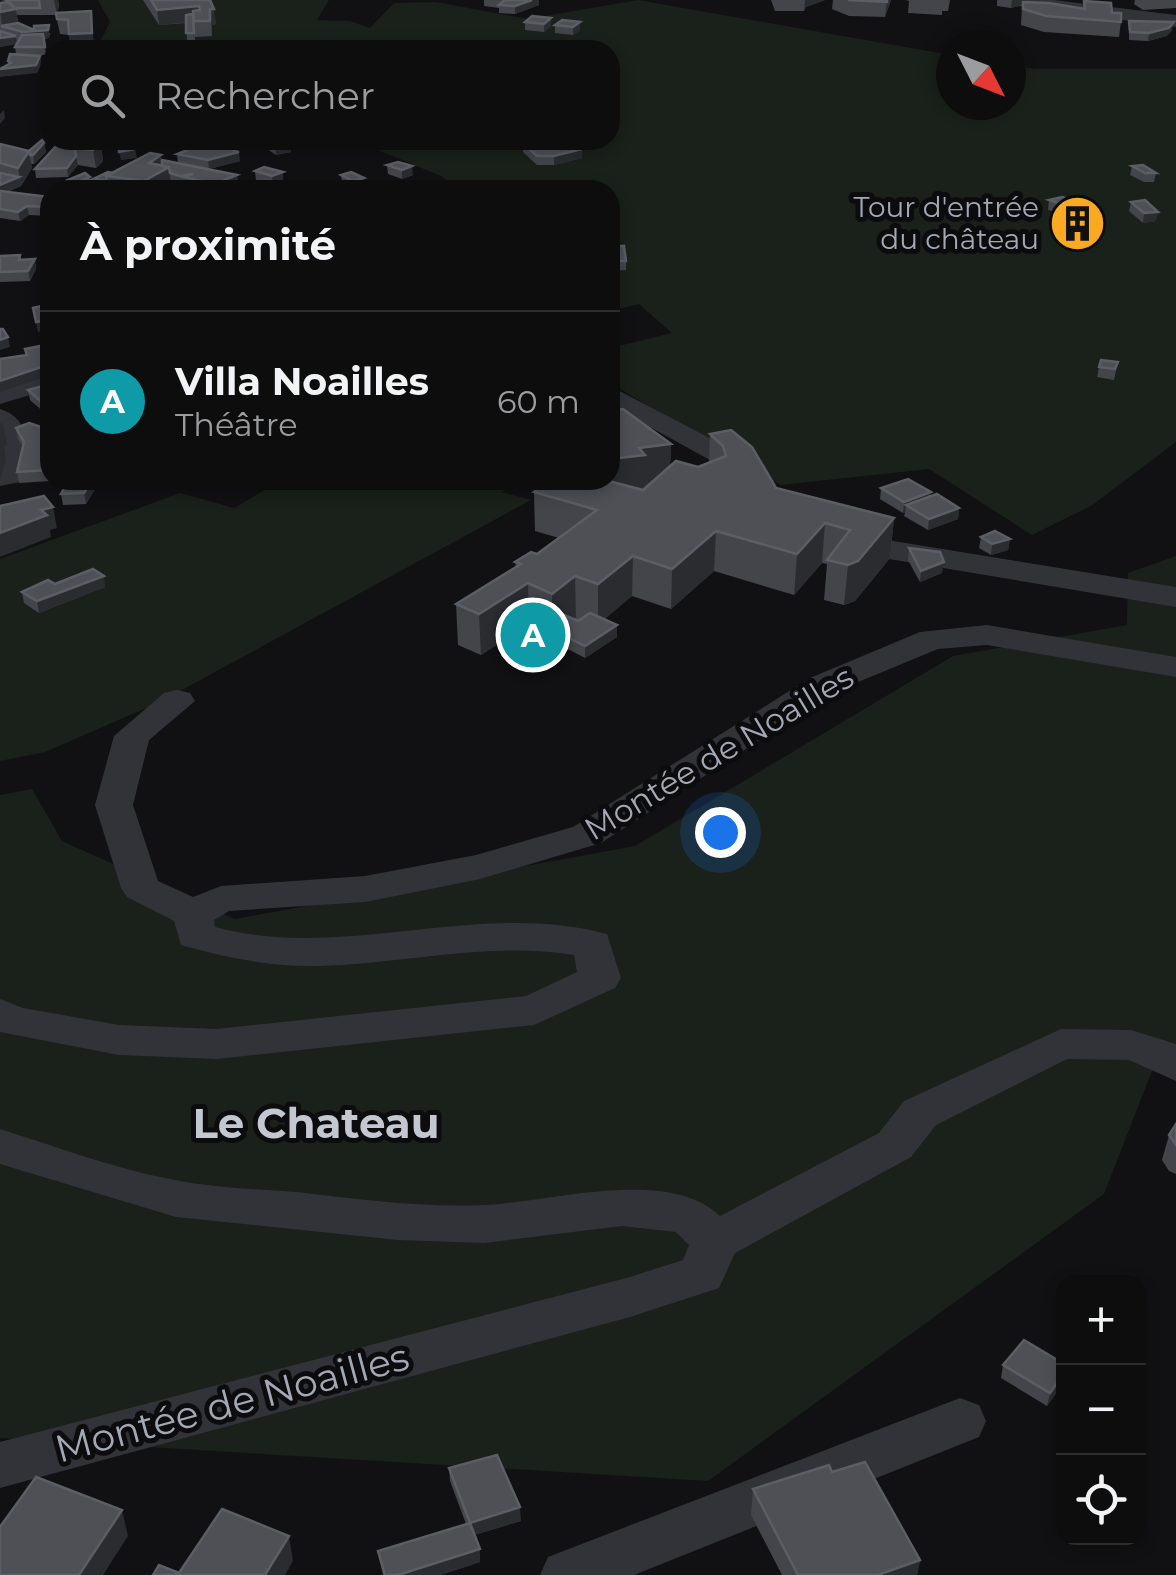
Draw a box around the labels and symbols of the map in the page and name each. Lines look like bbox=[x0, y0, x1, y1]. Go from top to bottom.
north arrow bbox=[936, 30, 1026, 120]
place label: Tour d'entrée du château bbox=[853, 190, 1039, 256]
building icon: Tour d'entrée du château bbox=[1048, 193, 1108, 253]
pin: A bbox=[500, 598, 566, 672]
street label: Montée de Noailles bbox=[577, 657, 860, 848]
your location bbox=[695, 807, 746, 858]
district label: Le Chateau bbox=[192, 1097, 440, 1149]
street label: Montée de Noailles bbox=[50, 1333, 414, 1472]

